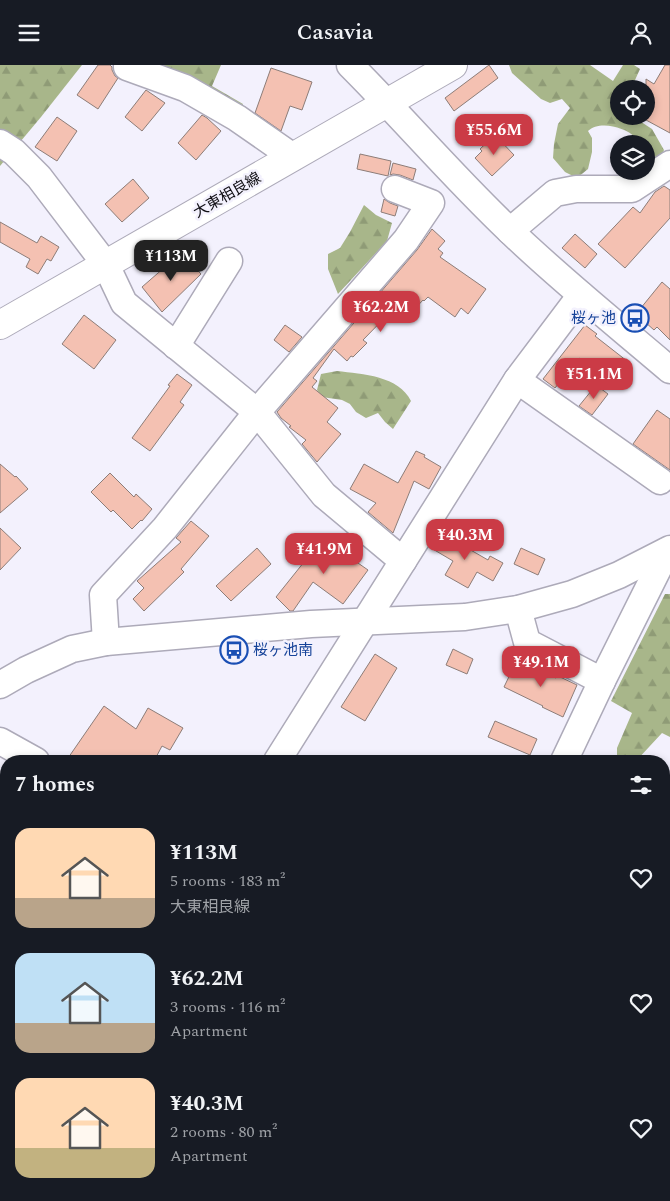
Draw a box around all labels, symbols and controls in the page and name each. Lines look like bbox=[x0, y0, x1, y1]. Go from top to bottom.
text: Casavia bbox=[297, 16, 373, 49]
icon: menu bbox=[15, 19, 43, 47]
icon: person bbox=[627, 19, 655, 47]
map controls bbox=[610, 80, 655, 180]
button: locate bbox=[610, 80, 655, 125]
pin: ¥55.6M bbox=[453, 113, 535, 156]
text: ¥55.6M bbox=[466, 118, 522, 142]
button: layers bbox=[610, 135, 655, 180]
street label: 大東相良線 bbox=[189, 167, 265, 224]
pin: ¥113M bbox=[136, 239, 206, 282]
text: ¥113M bbox=[145, 244, 197, 268]
pin: ¥62.2M bbox=[340, 291, 422, 333]
text: ¥62.2M bbox=[353, 295, 409, 319]
bus stop icon: 桜ヶ池 bbox=[620, 303, 650, 333]
place label: 桜ヶ池 bbox=[571, 307, 616, 330]
pin: ¥51.1M bbox=[553, 357, 635, 400]
text: ¥51.1M bbox=[566, 362, 622, 386]
pin: ¥40.3M bbox=[424, 519, 506, 561]
text: ¥40.3M bbox=[437, 523, 493, 547]
pin: ¥41.9M bbox=[283, 533, 365, 575]
text: ¥41.9M bbox=[296, 537, 352, 561]
bus stop icon: 桜ヶ池南 bbox=[219, 635, 249, 665]
place label: 桜ヶ池南 bbox=[253, 639, 313, 662]
pin: ¥49.1M bbox=[500, 645, 582, 688]
text: ¥49.1M bbox=[513, 650, 569, 674]
text: 7 homes bbox=[15, 769, 95, 801]
icon: filters bbox=[627, 771, 655, 799]
text: ¥113M bbox=[170, 837, 238, 869]
icon: home bbox=[55, 848, 115, 908]
icon: heart bbox=[627, 864, 655, 892]
text: 5 rooms · 183 m² bbox=[170, 869, 285, 893]
text: 大東相良線 bbox=[170, 895, 250, 919]
text: ¥62.2M bbox=[170, 963, 244, 995]
icon: home bbox=[55, 973, 115, 1033]
icon: heart bbox=[627, 989, 655, 1017]
text: 3 rooms · 116 m² bbox=[170, 995, 285, 1019]
text: Apartment bbox=[170, 1019, 248, 1043]
text: ¥40.3M bbox=[170, 1088, 244, 1120]
icon: home bbox=[55, 1098, 115, 1158]
icon: heart bbox=[627, 1114, 655, 1142]
text: 2 rooms · 80 m² bbox=[170, 1120, 277, 1144]
text: Apartment bbox=[170, 1144, 248, 1168]

